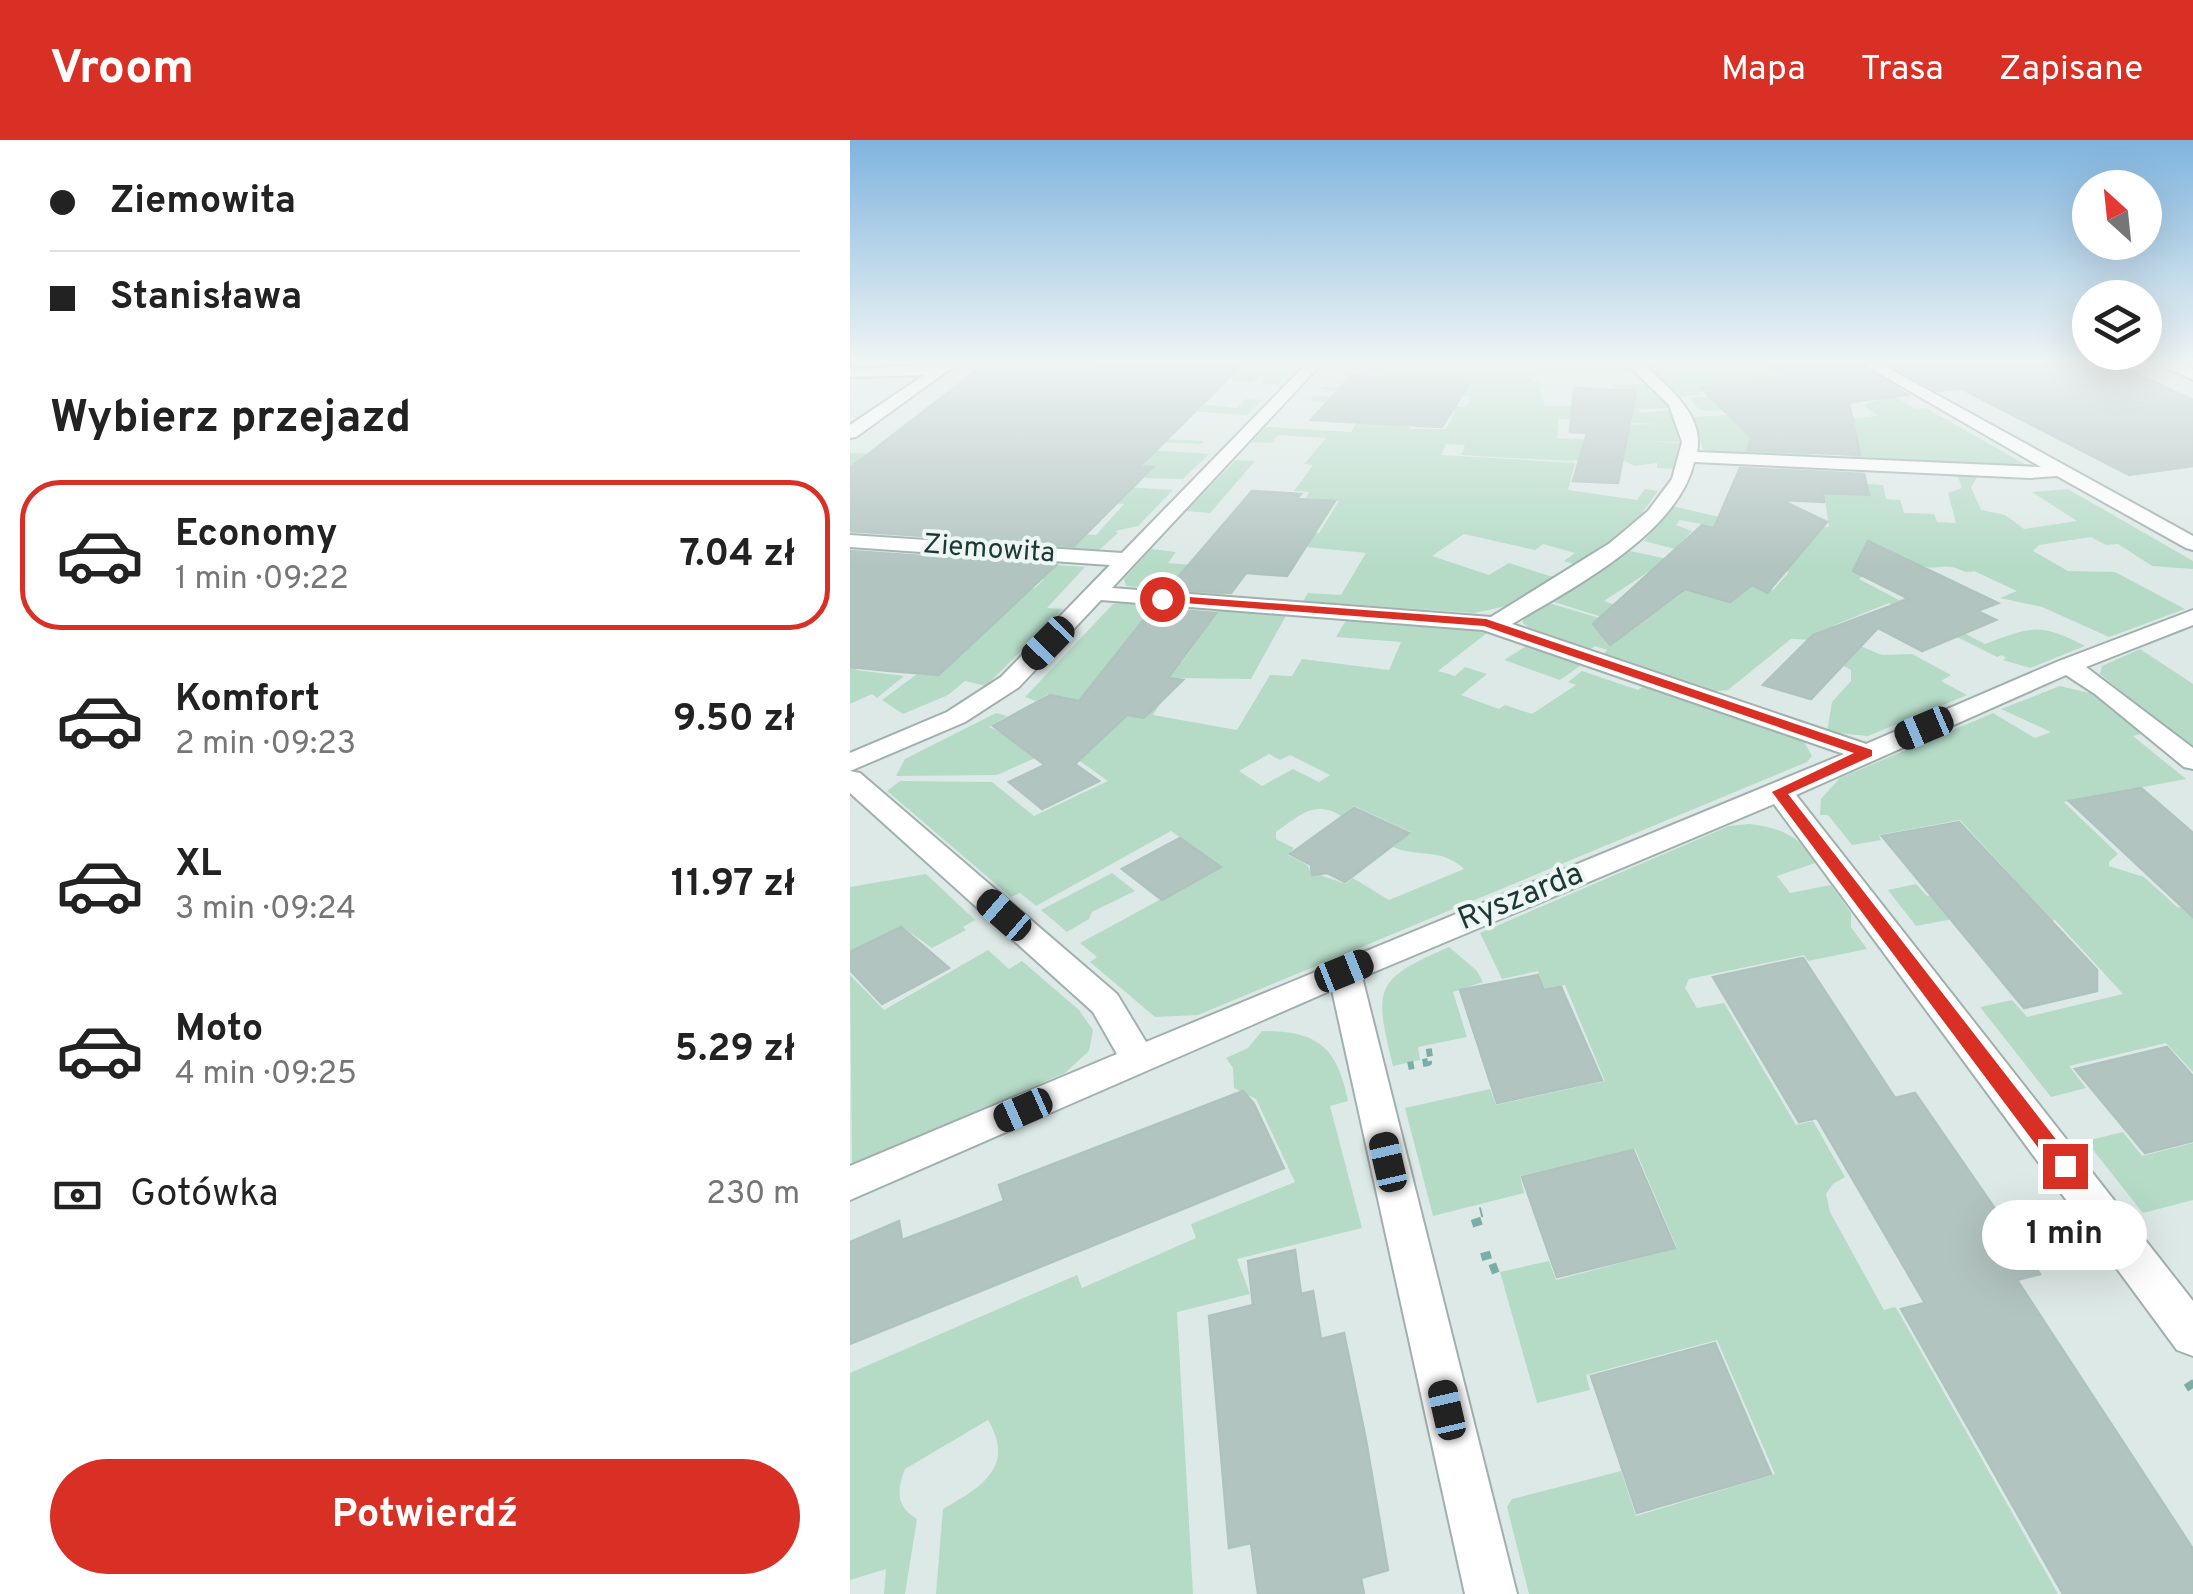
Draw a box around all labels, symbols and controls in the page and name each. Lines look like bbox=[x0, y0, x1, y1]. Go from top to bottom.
text: Vroom bbox=[50, 40, 194, 100]
text: Mapa bbox=[1721, 48, 1806, 92]
text: Trasa bbox=[1861, 48, 1944, 92]
text: Zapisane bbox=[1999, 48, 2143, 92]
north arrow bbox=[2072, 170, 2162, 260]
map controls bbox=[2072, 170, 2162, 370]
text: Ziemowita bbox=[110, 178, 296, 227]
text: Stanisława bbox=[110, 274, 302, 323]
button: layers bbox=[2072, 280, 2162, 370]
text: Wybierz przejazd bbox=[50, 391, 411, 448]
icon: car bbox=[55, 510, 145, 600]
text: Economy bbox=[175, 511, 337, 560]
street label: Ziemowita bbox=[922, 527, 1056, 573]
text: 7.04 zł bbox=[680, 531, 795, 580]
text: 1 min · 09:22 bbox=[175, 560, 349, 600]
route start bbox=[1140, 577, 1185, 622]
car bbox=[1016, 611, 1080, 675]
icon: car bbox=[55, 675, 145, 765]
text: Komfort bbox=[175, 676, 320, 725]
text: 9.50 zł bbox=[673, 696, 795, 745]
car bbox=[1891, 702, 1957, 754]
text: 2 min · 09:23 bbox=[175, 725, 356, 765]
icon: car bbox=[55, 840, 145, 930]
text: XL bbox=[175, 841, 222, 890]
street label: Ryszarda bbox=[1453, 855, 1589, 941]
text: 11.97 zł bbox=[671, 861, 795, 910]
car bbox=[972, 884, 1036, 946]
text: 3 min · 09:24 bbox=[175, 890, 356, 930]
car bbox=[1311, 946, 1377, 996]
icon: car bbox=[55, 1005, 145, 1095]
text: Moto bbox=[175, 1006, 263, 1055]
text: 5.29 zł bbox=[675, 1026, 795, 1075]
text: 4 min · 09:25 bbox=[175, 1055, 357, 1095]
car bbox=[989, 1084, 1057, 1136]
car bbox=[1367, 1129, 1409, 1195]
route end bbox=[2043, 1144, 2088, 1189]
icon: cash bbox=[50, 1168, 105, 1223]
text: Gotówka bbox=[130, 1171, 279, 1220]
text: 230 m bbox=[706, 1175, 800, 1215]
callout: 1 min bbox=[1982, 1201, 2148, 1271]
text: 1 min bbox=[2026, 1215, 2103, 1255]
car bbox=[1426, 1377, 1468, 1443]
button: Potwierdź bbox=[50, 1459, 800, 1574]

